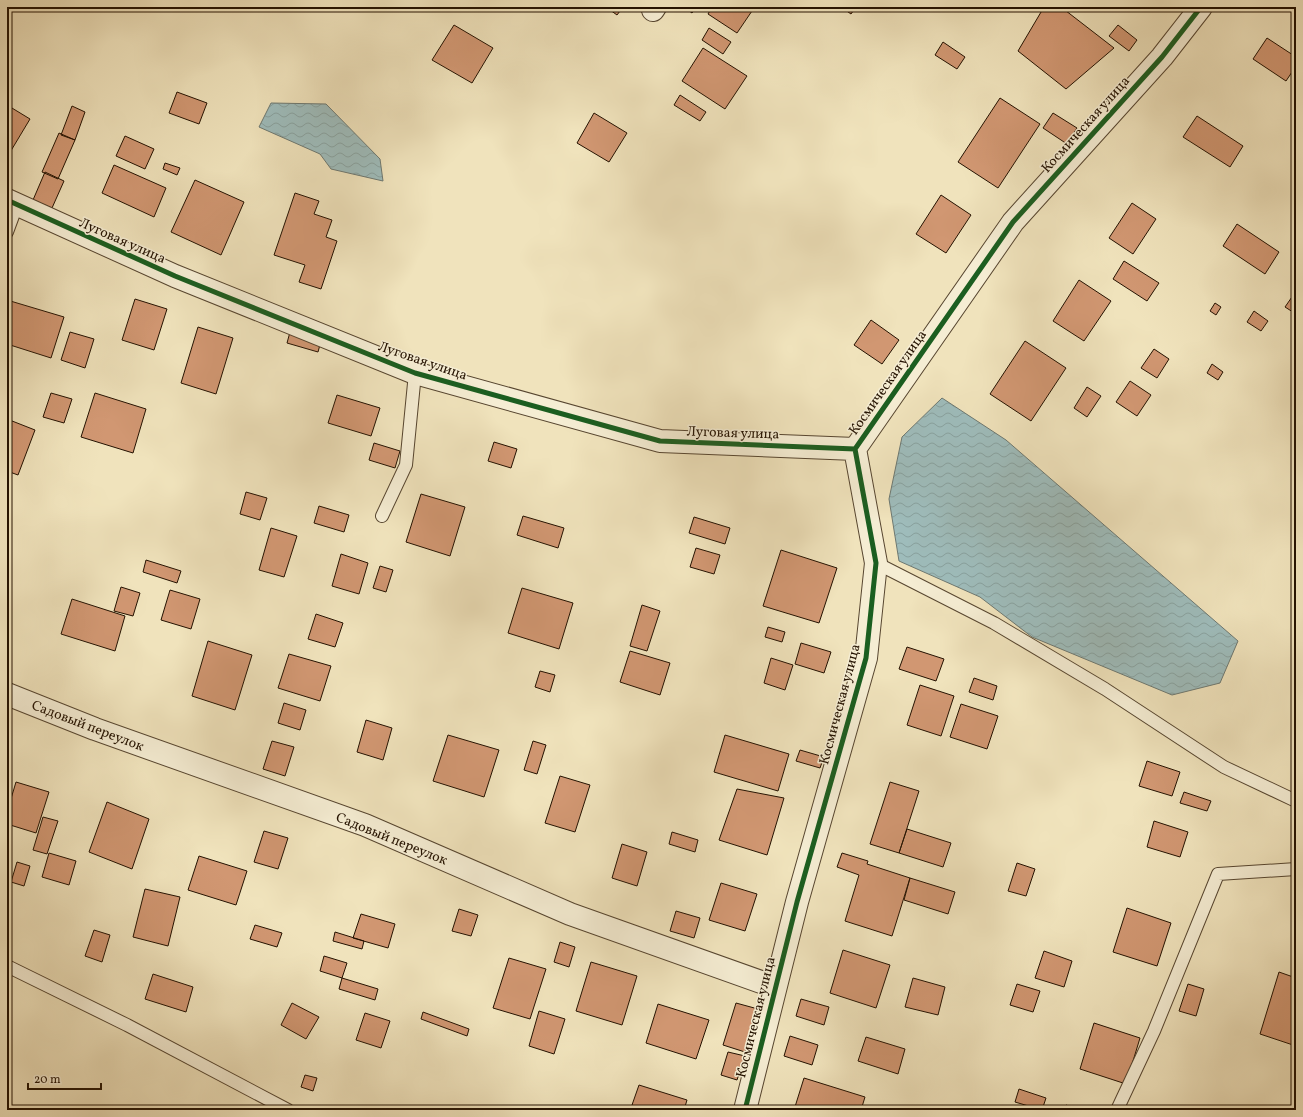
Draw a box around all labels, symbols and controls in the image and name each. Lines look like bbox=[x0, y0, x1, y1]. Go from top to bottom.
street label: Космическая улица bbox=[1037, 72, 1135, 178]
street label: Луговая улица bbox=[76, 214, 169, 269]
street label: Космическая улица bbox=[845, 326, 932, 439]
street label: Луговая улица bbox=[376, 337, 469, 386]
street label: Луговая улица bbox=[686, 422, 780, 445]
street label: Космическая улица bbox=[815, 642, 866, 767]
street label: Садовый переулок bbox=[29, 696, 147, 757]
street label: Садовый переулок bbox=[333, 808, 451, 871]
street label: Космическая улица bbox=[732, 955, 781, 1080]
scale bar bbox=[28, 1065, 101, 1091]
text: 20 m bbox=[34, 1072, 61, 1088]

